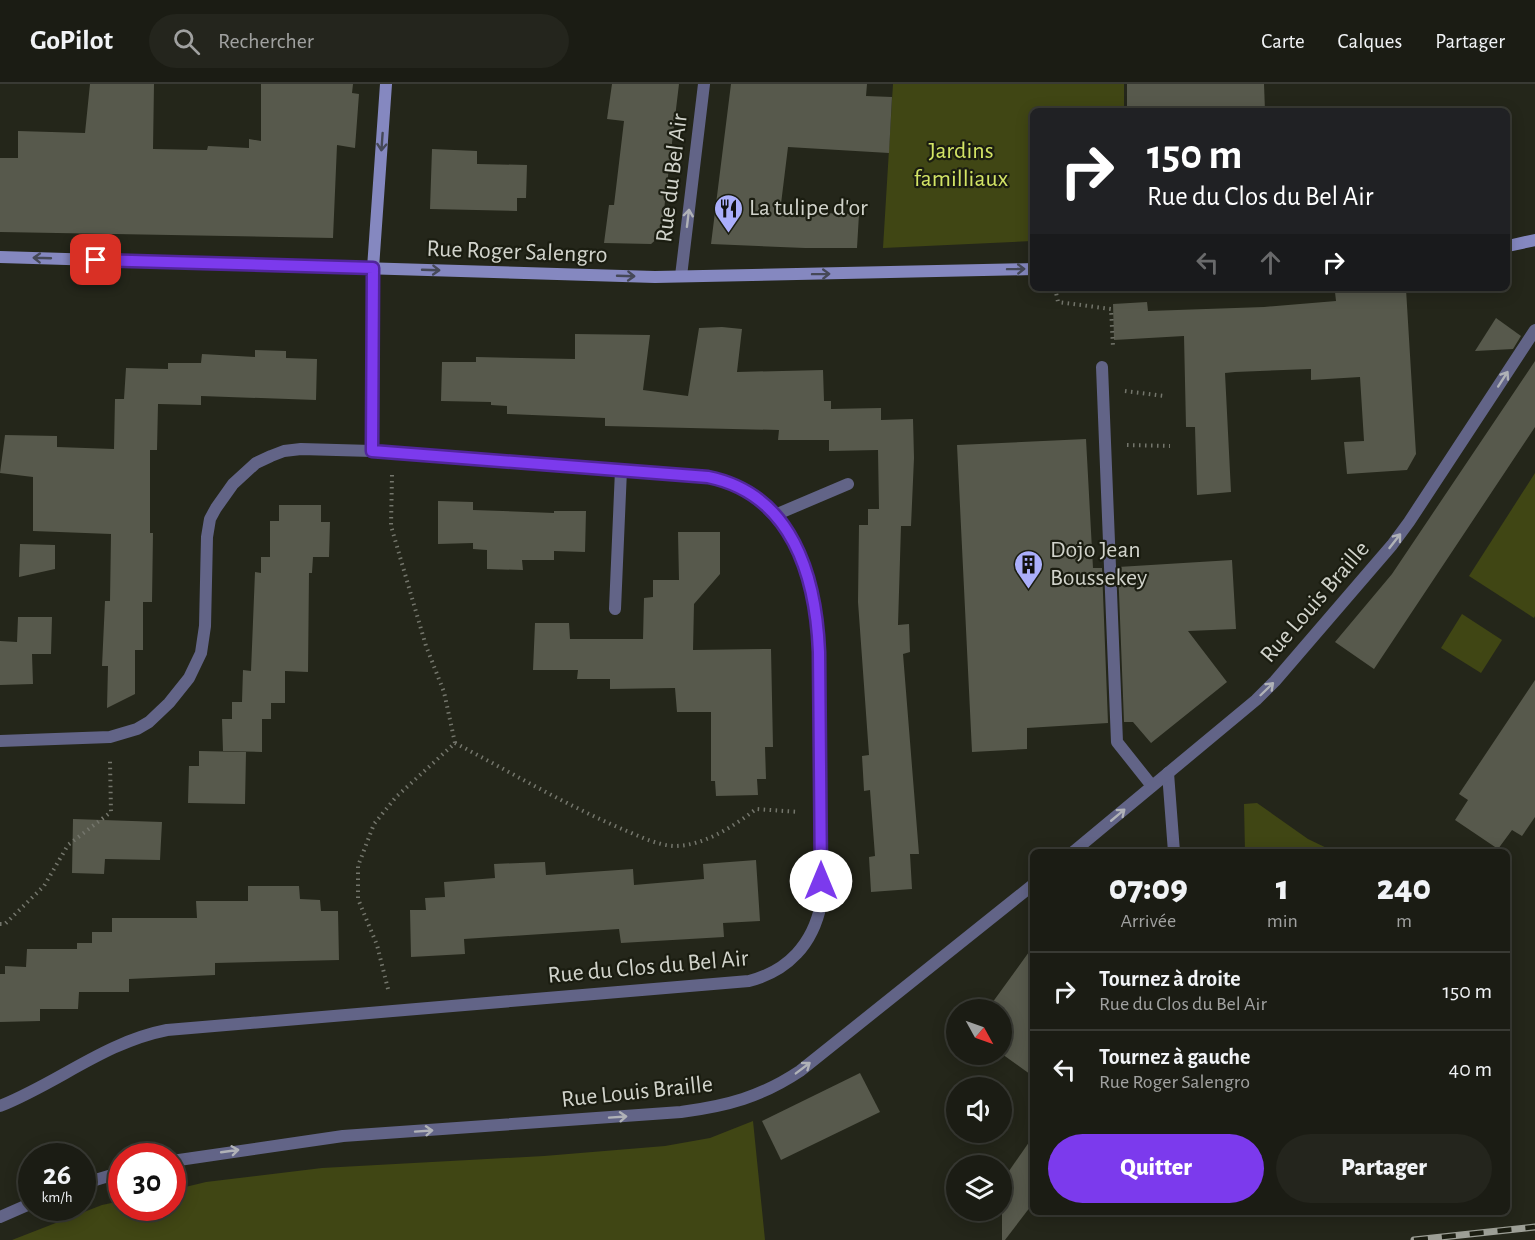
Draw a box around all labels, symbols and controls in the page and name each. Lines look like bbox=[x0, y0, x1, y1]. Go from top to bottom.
search box bbox=[149, 14, 569, 68]
icon: search bbox=[170, 25, 203, 58]
text: GoPilot bbox=[30, 27, 113, 55]
text: Rechercher bbox=[218, 30, 314, 52]
text: Carte bbox=[1261, 31, 1305, 52]
text: Calques bbox=[1338, 31, 1402, 52]
text: Partager bbox=[1435, 31, 1505, 52]
street label: Rue du Bel Air bbox=[652, 112, 692, 244]
one-way arrow bbox=[376, 132, 387, 152]
icon: right bbox=[1048, 132, 1126, 210]
text: 150 m bbox=[1147, 134, 1242, 176]
park label: Jardins familliaux bbox=[914, 139, 1009, 191]
text: Rue du Clos du Bel Air bbox=[1147, 183, 1374, 210]
restaurant icon: La tulipe d'or bbox=[712, 192, 744, 234]
place label: La tulipe d'or bbox=[749, 196, 868, 220]
one-way arrow bbox=[683, 209, 694, 229]
pin bbox=[70, 234, 121, 285]
street label: Rue Roger Salengro bbox=[426, 237, 608, 267]
icon: arrive bbox=[79, 243, 112, 276]
icon: left bbox=[1191, 246, 1224, 279]
icon: ahead bbox=[1254, 246, 1287, 279]
icon: right bbox=[1317, 246, 1350, 279]
one-way arrow bbox=[32, 252, 52, 264]
one-way arrow bbox=[1006, 264, 1026, 275]
one-way arrow bbox=[421, 265, 441, 276]
one-way arrow bbox=[811, 268, 831, 279]
one-way arrow bbox=[616, 271, 636, 282]
one-way arrow bbox=[1497, 372, 1509, 388]
one-way arrow bbox=[1388, 534, 1401, 550]
street label: Rue Louis Braille bbox=[1256, 537, 1374, 667]
place label: Dojo Jean Boussekey bbox=[1050, 538, 1147, 590]
building icon: Dojo Jean Boussekey bbox=[1013, 548, 1045, 590]
one-way arrow bbox=[1259, 681, 1274, 696]
one-way arrow bbox=[1110, 808, 1125, 822]
position arrow bbox=[789, 849, 853, 913]
text: 07:09 bbox=[1109, 870, 1188, 906]
text: 1 bbox=[1276, 870, 1289, 906]
text: 240 bbox=[1377, 870, 1431, 906]
text: Arrivée bbox=[1120, 911, 1176, 931]
text: min bbox=[1267, 911, 1298, 931]
text: m bbox=[1396, 911, 1412, 931]
street label: Rue du Clos du Bel Air bbox=[547, 946, 750, 988]
text: Tournez à droite bbox=[1099, 968, 1241, 990]
icon: right bbox=[1048, 975, 1081, 1008]
text: 150 m bbox=[1442, 980, 1492, 1002]
text: Rue du Clos du Bel Air bbox=[1099, 994, 1267, 1014]
north arrow bbox=[946, 999, 1012, 1065]
map controls bbox=[946, 999, 1012, 1221]
text: Tournez à gauche bbox=[1099, 1046, 1250, 1068]
icon: left bbox=[1048, 1053, 1081, 1086]
text: 40 m bbox=[1449, 1058, 1492, 1080]
one-way arrow bbox=[795, 1061, 811, 1074]
street label: Rue Louis Braille bbox=[560, 1072, 714, 1112]
text: Rue Roger Salengro bbox=[1099, 1072, 1250, 1092]
button: sound bbox=[946, 1077, 1012, 1143]
one-way arrow bbox=[608, 1111, 628, 1122]
one-way arrow bbox=[414, 1125, 433, 1136]
button: Quitter bbox=[1048, 1134, 1264, 1203]
button: Partager bbox=[1276, 1134, 1492, 1203]
speed limit sign: 30 bbox=[108, 1143, 186, 1221]
one-way arrow bbox=[220, 1146, 240, 1157]
button: layers bbox=[946, 1155, 1012, 1221]
text: 26 bbox=[43, 1160, 71, 1190]
text: km/h bbox=[42, 1190, 72, 1205]

